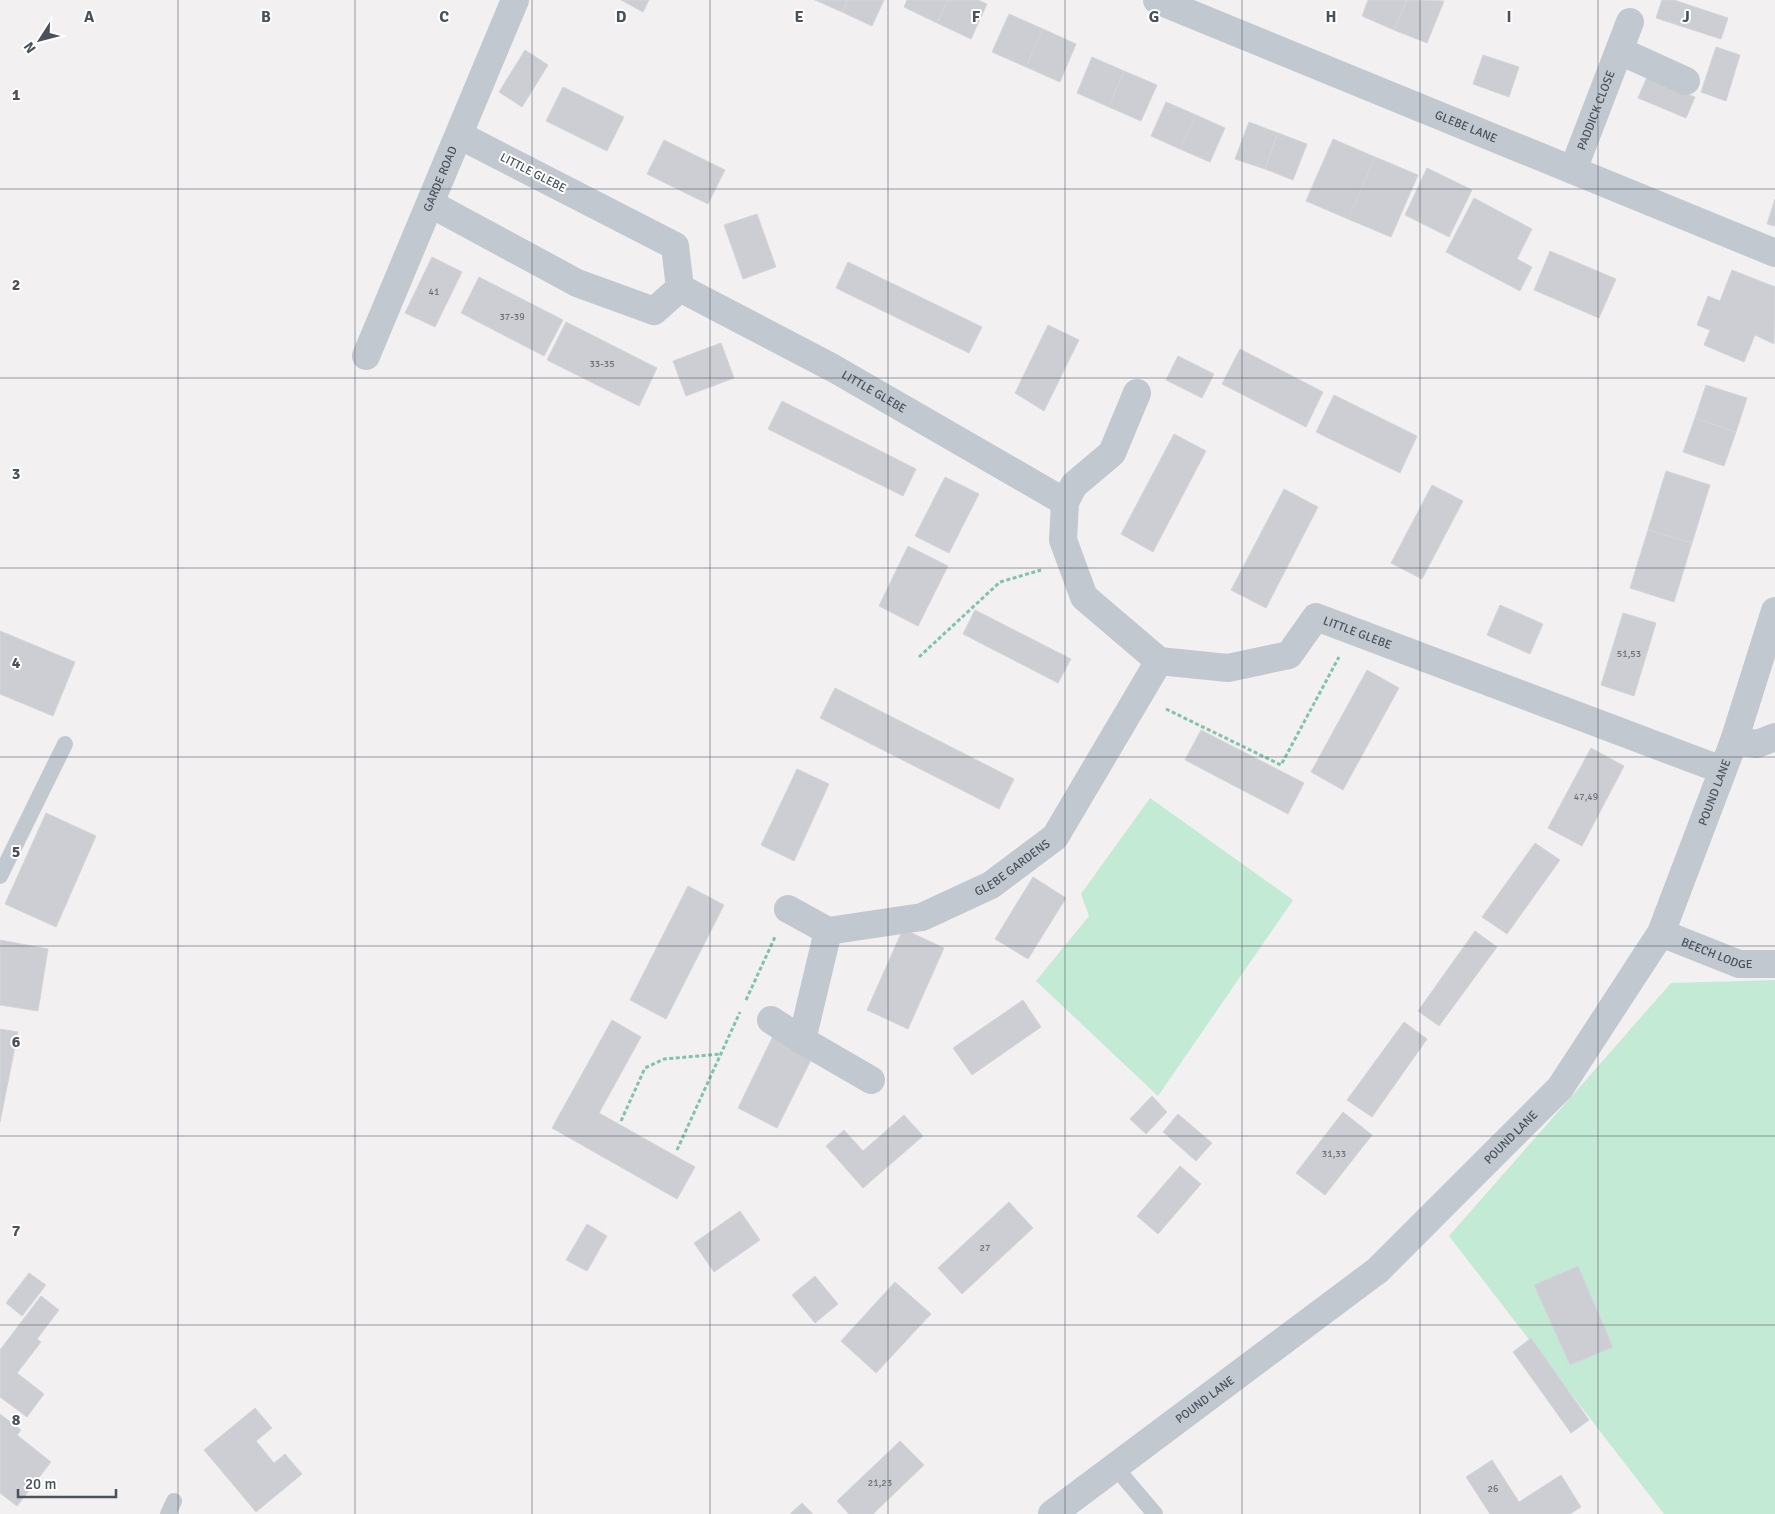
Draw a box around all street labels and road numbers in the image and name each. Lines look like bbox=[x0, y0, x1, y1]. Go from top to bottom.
street label: PADDICK CLOSE bbox=[1574, 68, 1618, 152]
street label: GLEBE LANE bbox=[1433, 107, 1500, 146]
street label: GARDE ROAD bbox=[420, 144, 461, 214]
street label: LITTLE GLEBE bbox=[497, 150, 569, 196]
street label: LITTLE GLEBE bbox=[839, 367, 909, 416]
street label: LITTLE GLEBE bbox=[1321, 613, 1394, 652]
street label: POUND LANE bbox=[1695, 757, 1734, 828]
street label: GLEBE GARDENS bbox=[972, 836, 1053, 899]
street label: BEECH LODGE bbox=[1679, 934, 1753, 972]
street label: POUND LANE bbox=[1481, 1107, 1541, 1167]
street label: POUND LANE bbox=[1172, 1373, 1238, 1426]

